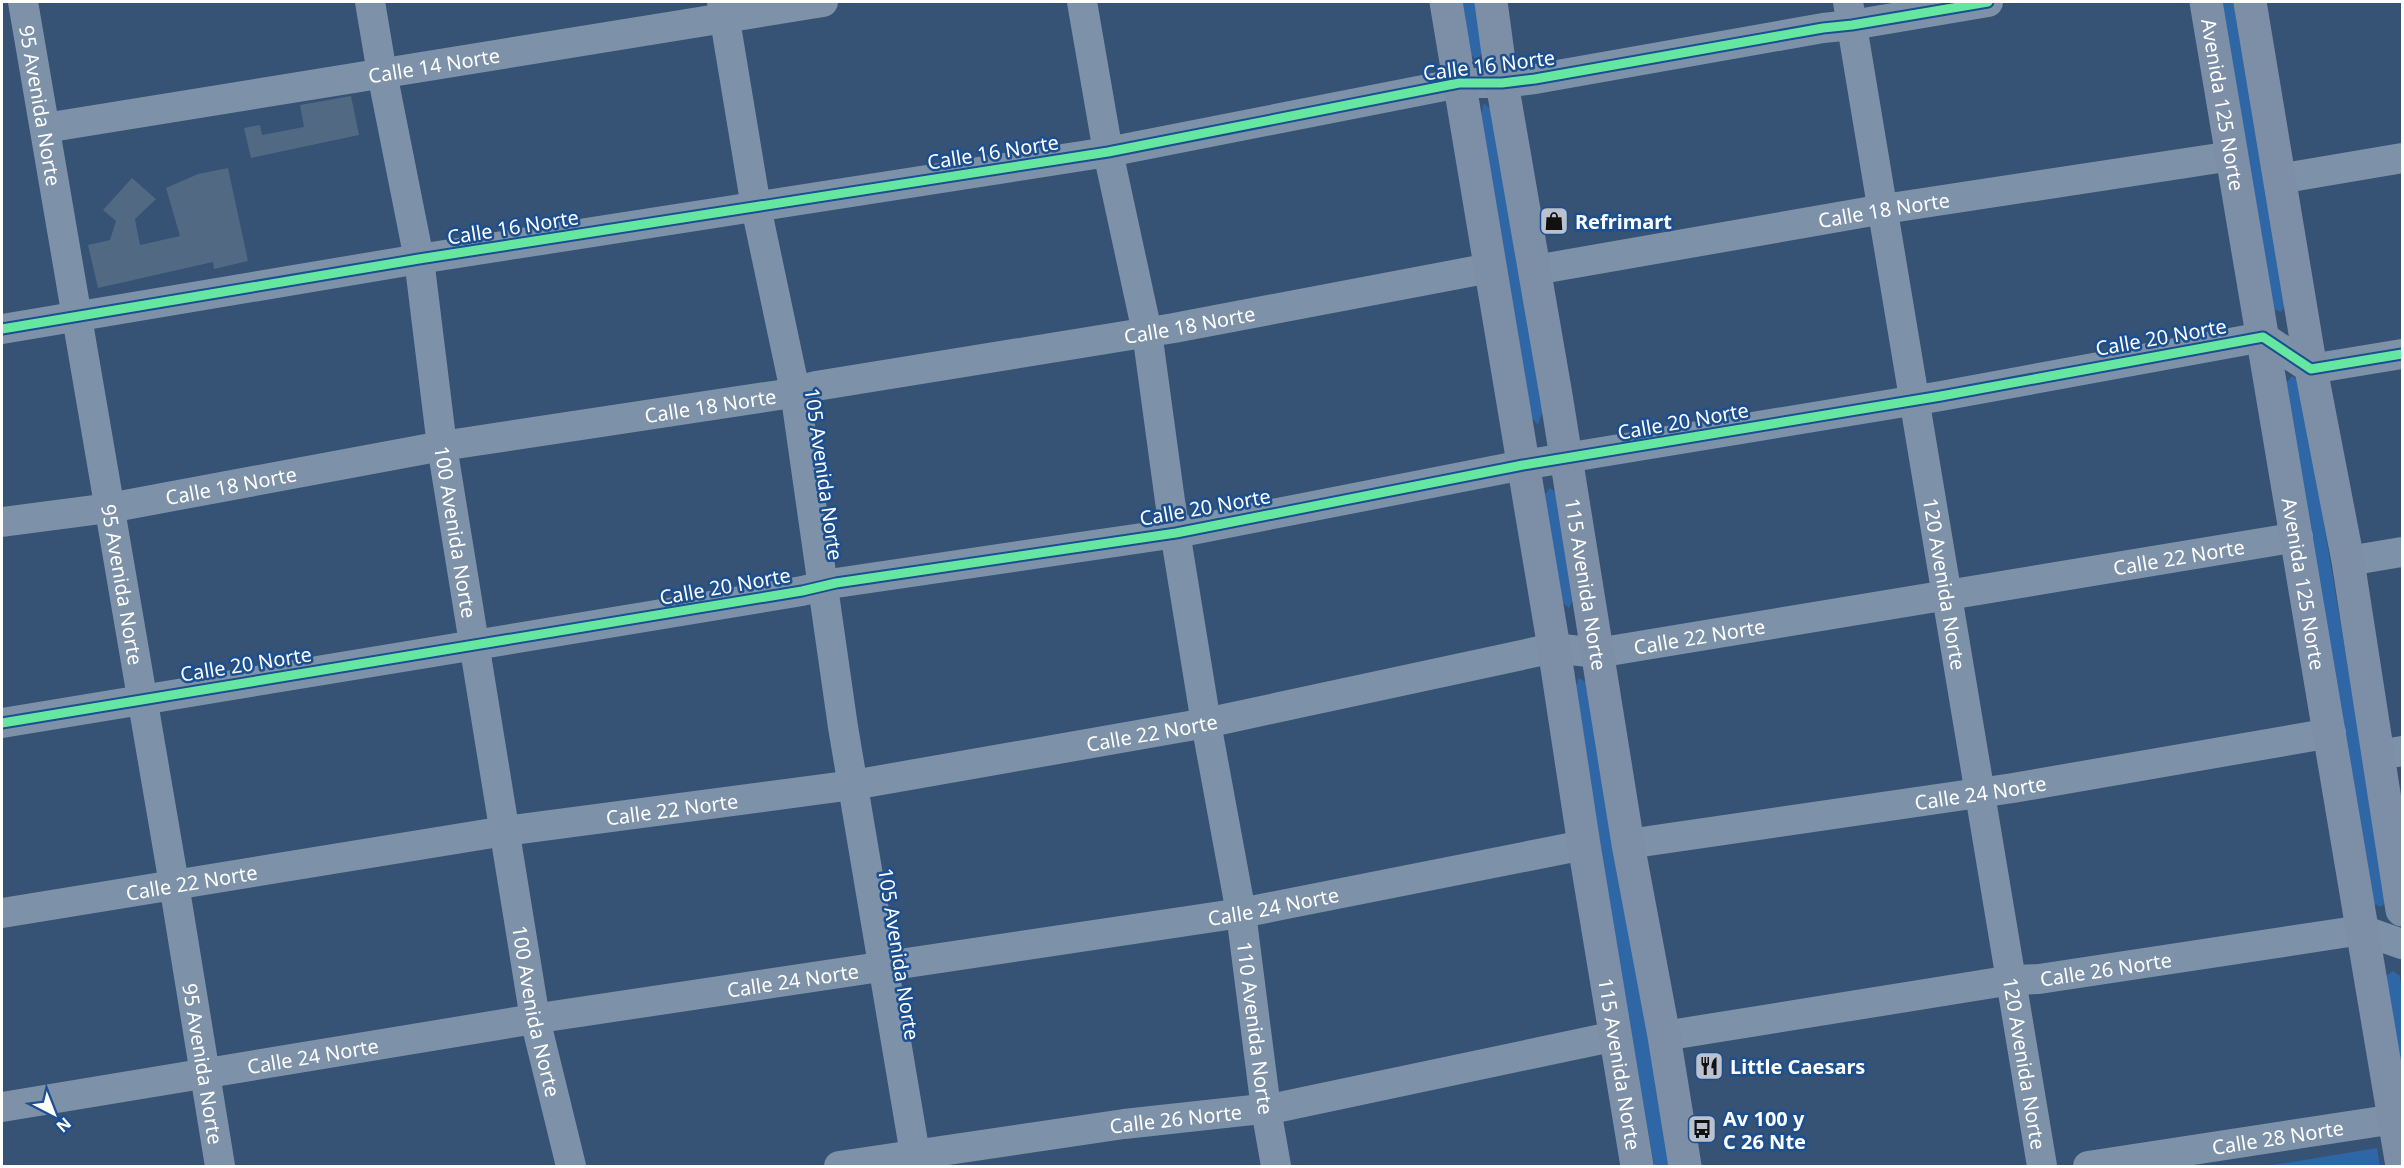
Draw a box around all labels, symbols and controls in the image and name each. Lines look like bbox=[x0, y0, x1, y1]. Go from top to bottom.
street label: Avenida 125 Norte bbox=[2195, 16, 2251, 193]
street label: 95 Avenida Norte bbox=[14, 23, 68, 188]
street label: Calle 14 Norte bbox=[366, 41, 502, 89]
street label: Calle 16 Norte bbox=[1421, 44, 1557, 86]
street label: Calle 16 Norte bbox=[925, 128, 1061, 176]
street label: Calle 18 Norte bbox=[1816, 186, 1951, 234]
street label: Calle 16 Norte bbox=[445, 203, 581, 251]
shop icon: Refrimart bbox=[1538, 205, 1570, 237]
place label: Refrimart bbox=[1575, 208, 1672, 235]
street label: Calle 18 Norte bbox=[1122, 299, 1257, 349]
street label: Calle 20 Norte bbox=[2093, 312, 2229, 362]
street label: Calle 18 Norte bbox=[643, 382, 778, 429]
street label: 105 Avenida Norte bbox=[799, 386, 849, 562]
street label: Calle 20 Norte bbox=[1615, 396, 1751, 446]
street label: 100 Avenida Norte bbox=[429, 444, 483, 620]
street label: Calle 18 Norte bbox=[163, 460, 299, 511]
street label: Calle 20 Norte bbox=[1137, 482, 1273, 532]
street label: 115 Avenida Norte bbox=[1559, 496, 1613, 672]
street label: 120 Avenida Norte bbox=[1917, 496, 1973, 672]
street label: Avenida 125 Norte bbox=[2276, 496, 2332, 672]
street label: 95 Avenida Norte bbox=[96, 502, 150, 667]
street label: Calle 22 Norte bbox=[2111, 533, 2247, 581]
street label: Calle 20 Norte bbox=[657, 561, 793, 611]
street label: Calle 22 Norte bbox=[1631, 612, 1767, 660]
street label: Calle 20 Norte bbox=[178, 640, 314, 688]
street label: Calle 22 Norte bbox=[1084, 707, 1220, 757]
street label: Calle 24 Norte bbox=[1913, 769, 2048, 816]
street label: Calle 22 Norte bbox=[604, 787, 740, 831]
street label: Calle 22 Norte bbox=[124, 858, 259, 906]
street label: 105 Avenida Norte bbox=[872, 866, 926, 1042]
street label: Calle 24 Norte bbox=[1206, 880, 1341, 931]
street label: 100 Avenida Norte bbox=[507, 923, 567, 1099]
street label: 110 Avenida Norte bbox=[1231, 940, 1280, 1116]
street label: Calle 26 Norte bbox=[2038, 946, 2173, 992]
street label: Calle 24 Norte bbox=[725, 957, 861, 1003]
street label: 120 Avenida Norte bbox=[1997, 975, 2053, 1151]
street label: 115 Avenida Norte bbox=[1593, 976, 1648, 1152]
street label: 95 Avenida Norte bbox=[177, 981, 230, 1146]
street label: Calle 24 Norte bbox=[245, 1031, 381, 1080]
restaurant icon: Little Caesars bbox=[1693, 1050, 1725, 1082]
place label: Little Caesars bbox=[1730, 1053, 1865, 1080]
north arrow bbox=[24, 1084, 84, 1144]
street label: Calle 26 Norte bbox=[1108, 1098, 1243, 1139]
place label: Av 100 y C 26 Nte bbox=[1723, 1105, 1806, 1155]
text: N bbox=[52, 1113, 76, 1138]
bus stop icon: Av 100 y C 26 Nte bbox=[1686, 1113, 1718, 1145]
street label: Calle 28 Norte bbox=[2210, 1114, 2346, 1160]

